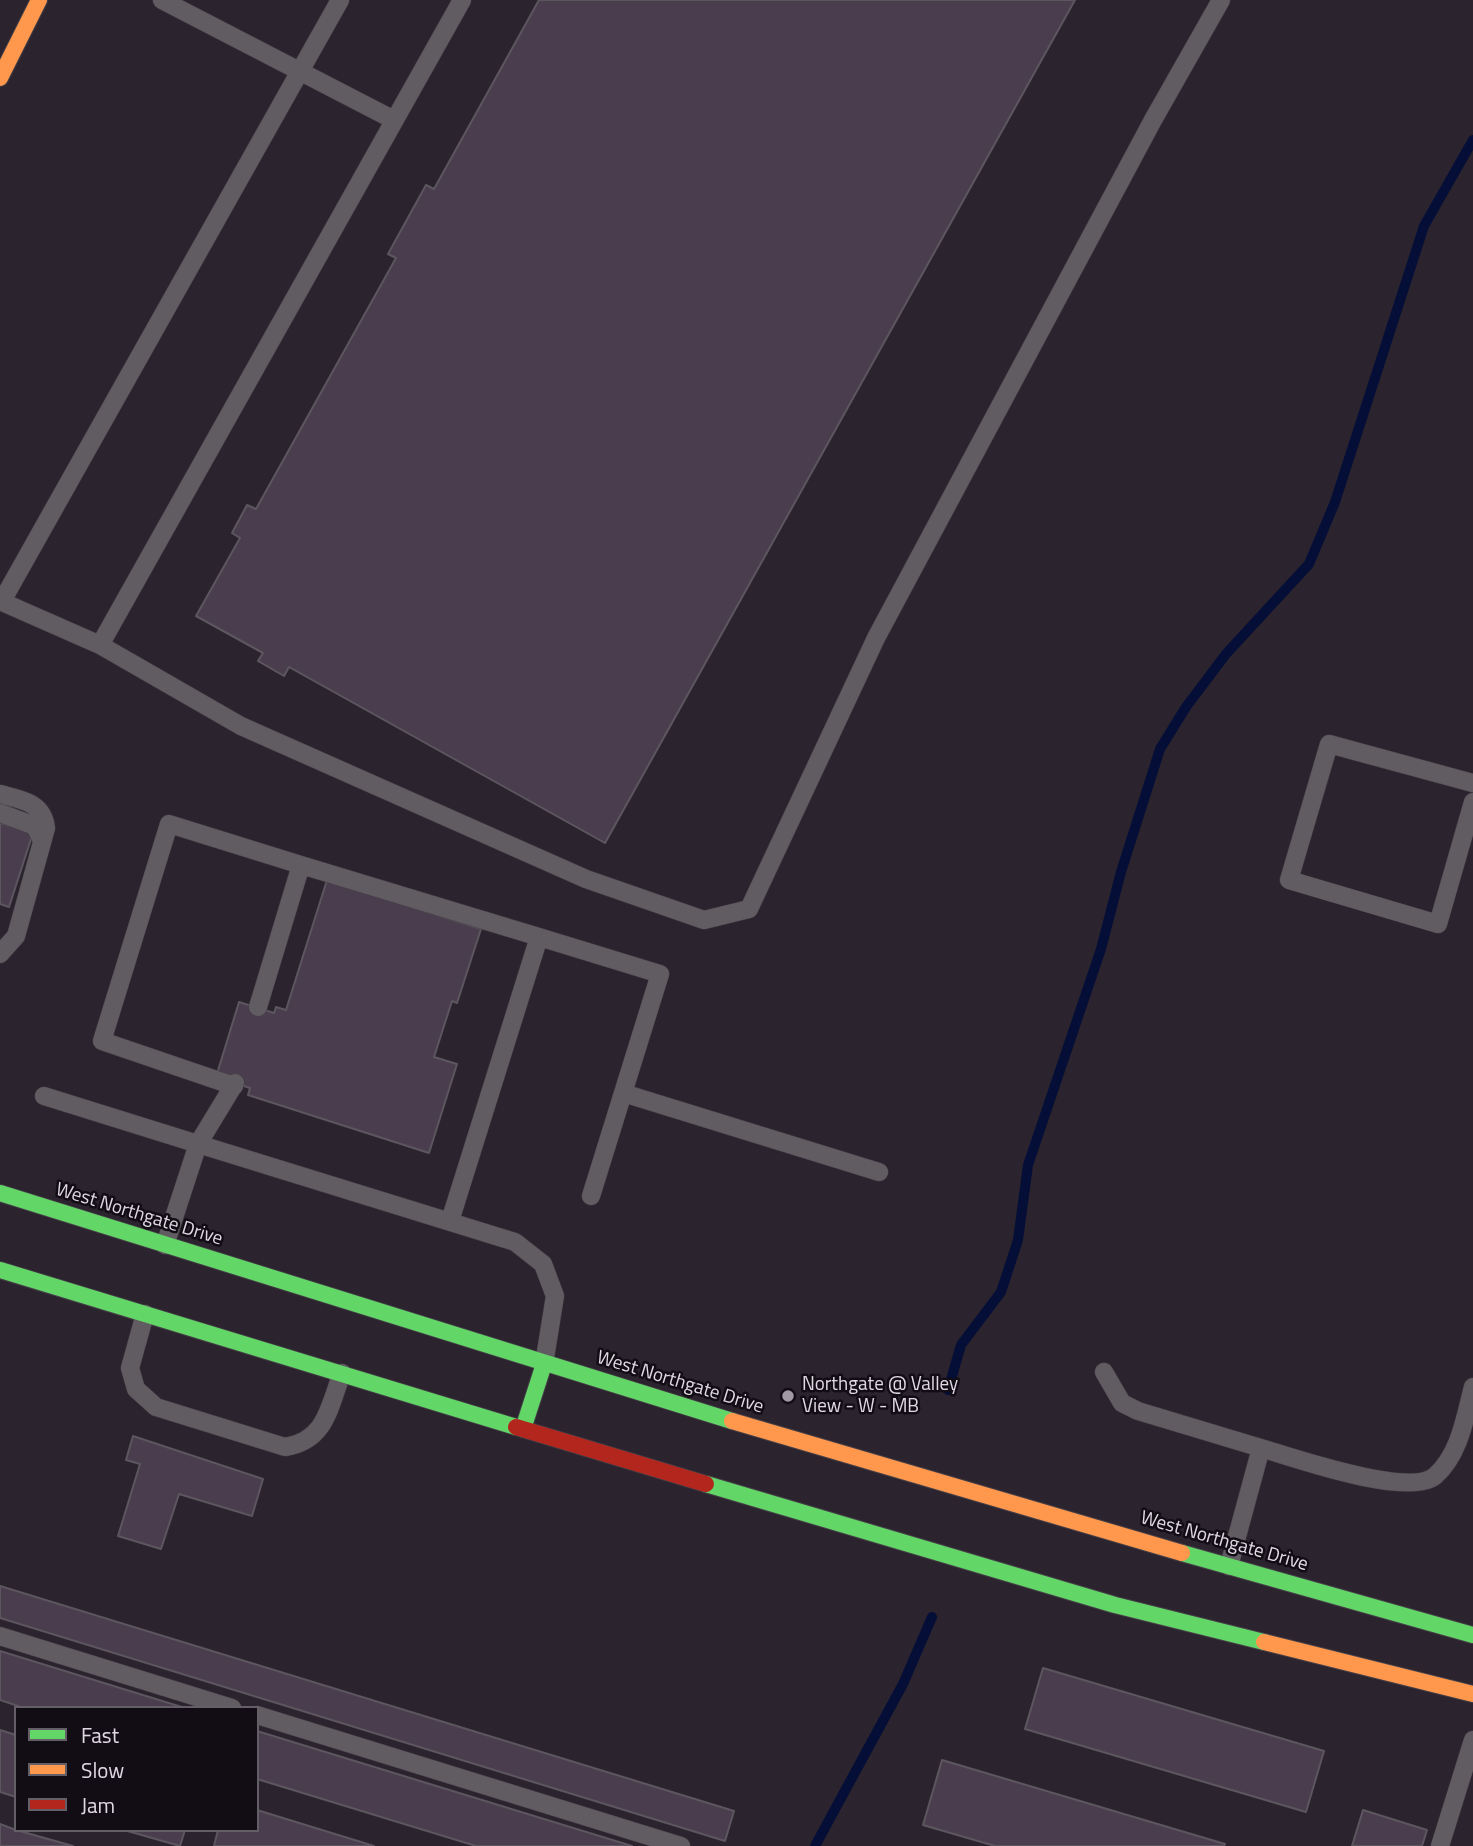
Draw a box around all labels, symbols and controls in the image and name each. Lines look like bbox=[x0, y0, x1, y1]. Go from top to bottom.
street label: West Northgate Drive bbox=[53, 1179, 225, 1251]
street label: West Northgate Drive bbox=[594, 1347, 766, 1419]
place label: Northgate @ Valley View - W - MB bbox=[802, 1374, 958, 1418]
marker: Northgate @ Valley View - W - MB bbox=[780, 1388, 796, 1404]
street label: West Northgate Drive bbox=[1138, 1507, 1310, 1577]
legend bbox=[14, 1706, 259, 1832]
text: Fast bbox=[81, 1719, 119, 1751]
text: Slow bbox=[81, 1754, 124, 1786]
text: Jam bbox=[81, 1789, 115, 1821]

